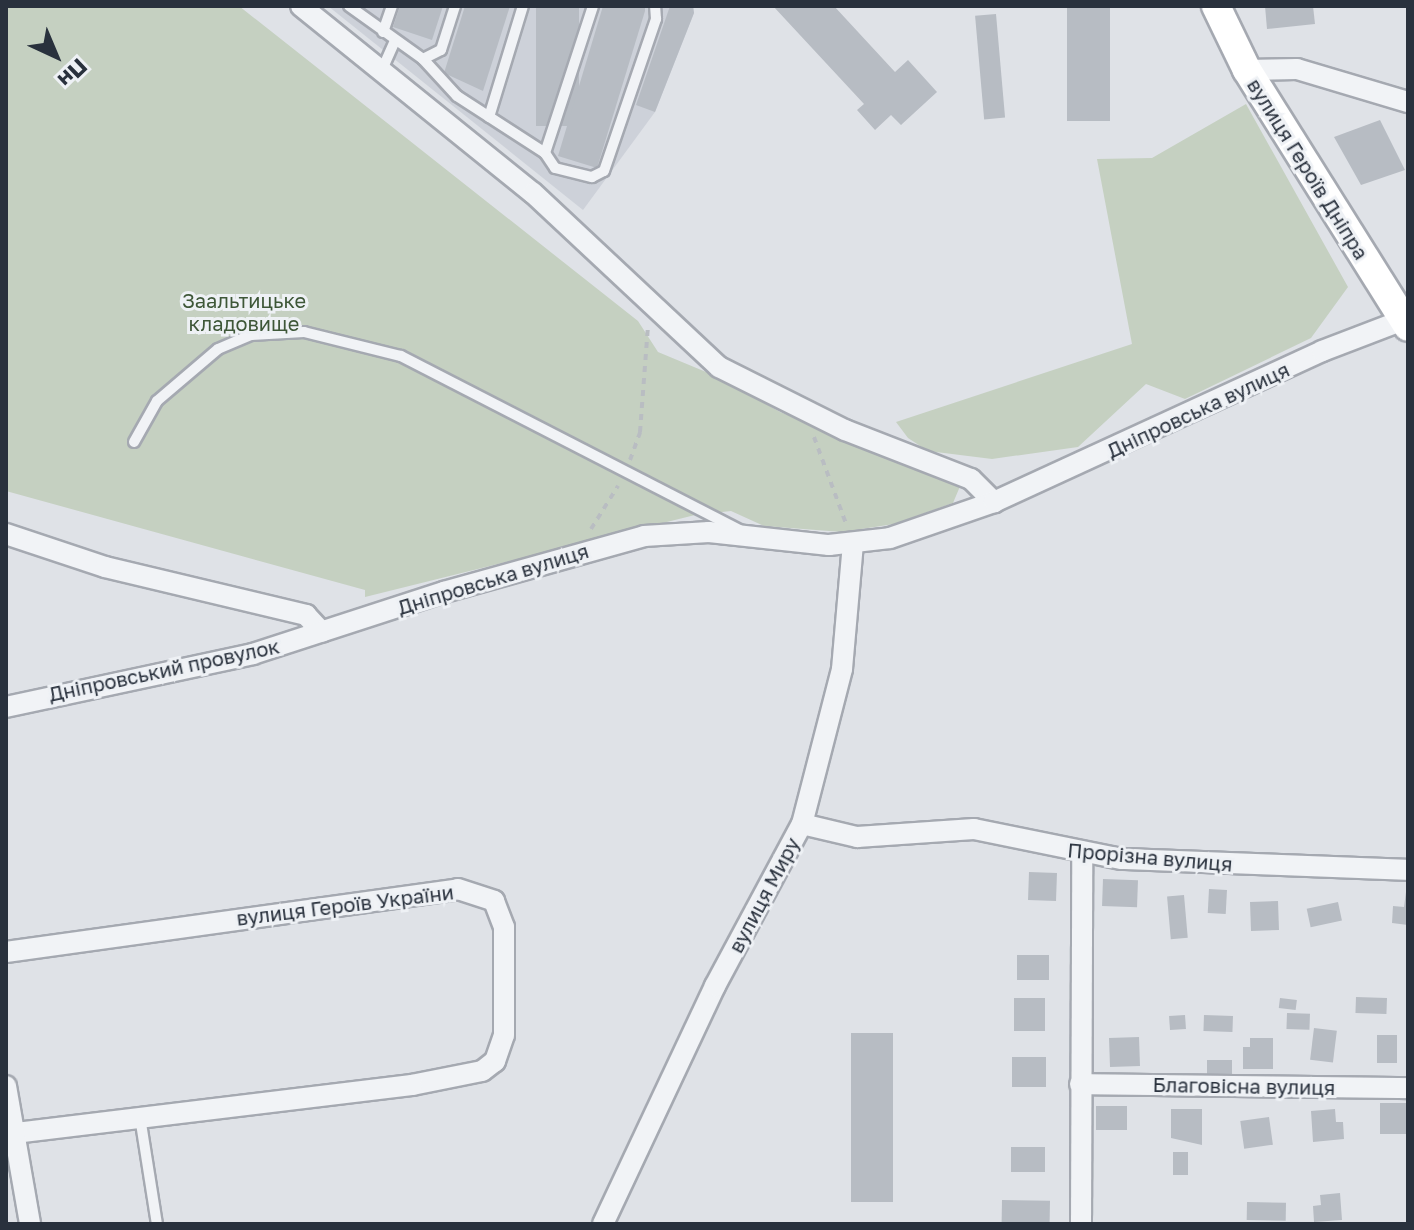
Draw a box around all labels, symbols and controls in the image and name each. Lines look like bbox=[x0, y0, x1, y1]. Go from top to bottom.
north arrow bbox=[16, 16, 96, 96]
text: Пн bbox=[53, 54, 93, 94]
street label: вулиця Героїв Дніпра bbox=[1242, 74, 1374, 264]
park label: Заальтицьке кладовище bbox=[182, 288, 306, 335]
street label: Дніпровська вулиця bbox=[1103, 357, 1293, 463]
street label: Дніпровська вулиця bbox=[395, 539, 591, 619]
street label: Дніпровський провулок bbox=[46, 634, 282, 706]
street label: вулиця Миру bbox=[724, 833, 804, 957]
street label: Прорізна вулиця bbox=[1066, 838, 1234, 876]
street label: вулиця Героїв України bbox=[235, 880, 455, 930]
street label: Благовісна вулиця bbox=[1152, 1072, 1336, 1100]

